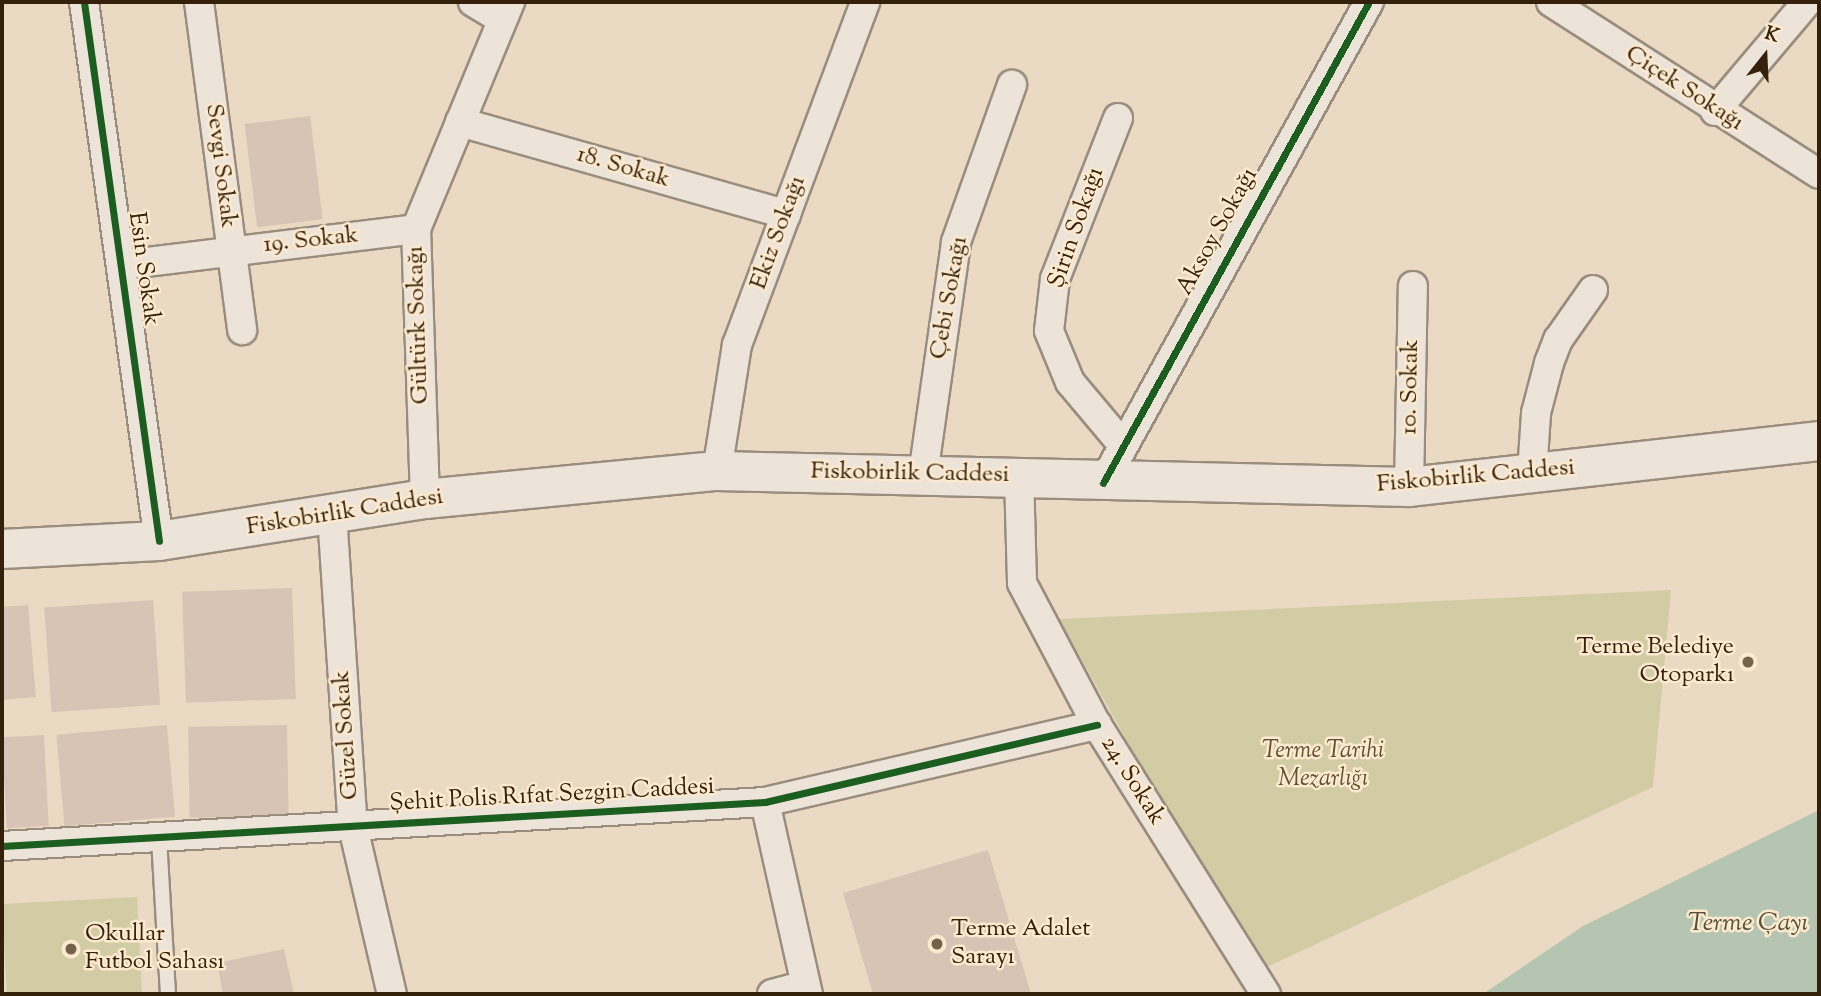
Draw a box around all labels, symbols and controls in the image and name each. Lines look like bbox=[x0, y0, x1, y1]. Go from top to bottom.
north arrow bbox=[1730, 21, 1800, 91]
text: K bbox=[1761, 21, 1782, 51]
street label: Çiçek Sokağı bbox=[1619, 40, 1749, 138]
street label: Sevgi Sokak bbox=[198, 102, 242, 230]
street label: 18. Sokak bbox=[573, 141, 673, 195]
street label: Aksoy Sokağı bbox=[1171, 163, 1265, 301]
street label: Şirin Sokağı bbox=[1043, 164, 1111, 292]
street label: Ekiz Sokağı bbox=[745, 172, 813, 294]
street label: Esin Sokak bbox=[121, 210, 165, 328]
street label: 19. Sokak bbox=[262, 222, 360, 260]
street label: Çebi Sokağı bbox=[925, 234, 975, 362]
street label: Gültürk Sokağı bbox=[402, 245, 436, 405]
street label: 10. Sokak bbox=[1396, 339, 1426, 435]
street label: Fiskobirlik Caddesi bbox=[1376, 454, 1576, 500]
street label: Fiskobirlik Caddesi bbox=[810, 458, 1010, 490]
street label: Fiskobirlik Caddesi bbox=[245, 483, 445, 543]
place label: Terme Belediye Otoparkı bbox=[1576, 634, 1734, 690]
marker: Terme Belediye Otoparkı bbox=[1740, 654, 1756, 670]
street label: Güzel Sokak bbox=[328, 669, 366, 801]
street label: 24. Sokak bbox=[1094, 731, 1170, 831]
park label: Terme Tarihi Mezarlığı bbox=[1262, 738, 1384, 794]
street label: Şehit Polis Rıfat Sezgin Caddesi bbox=[389, 773, 715, 819]
water label: Terme Çayı bbox=[1688, 908, 1808, 940]
place label: Terme Adalet Sarayı bbox=[951, 916, 1091, 972]
place label: Okullar Futbol Sahası bbox=[85, 921, 224, 977]
marker: Terme Adalet Sarayı bbox=[929, 936, 945, 952]
marker: Okullar Futbol Sahası bbox=[63, 941, 79, 957]

